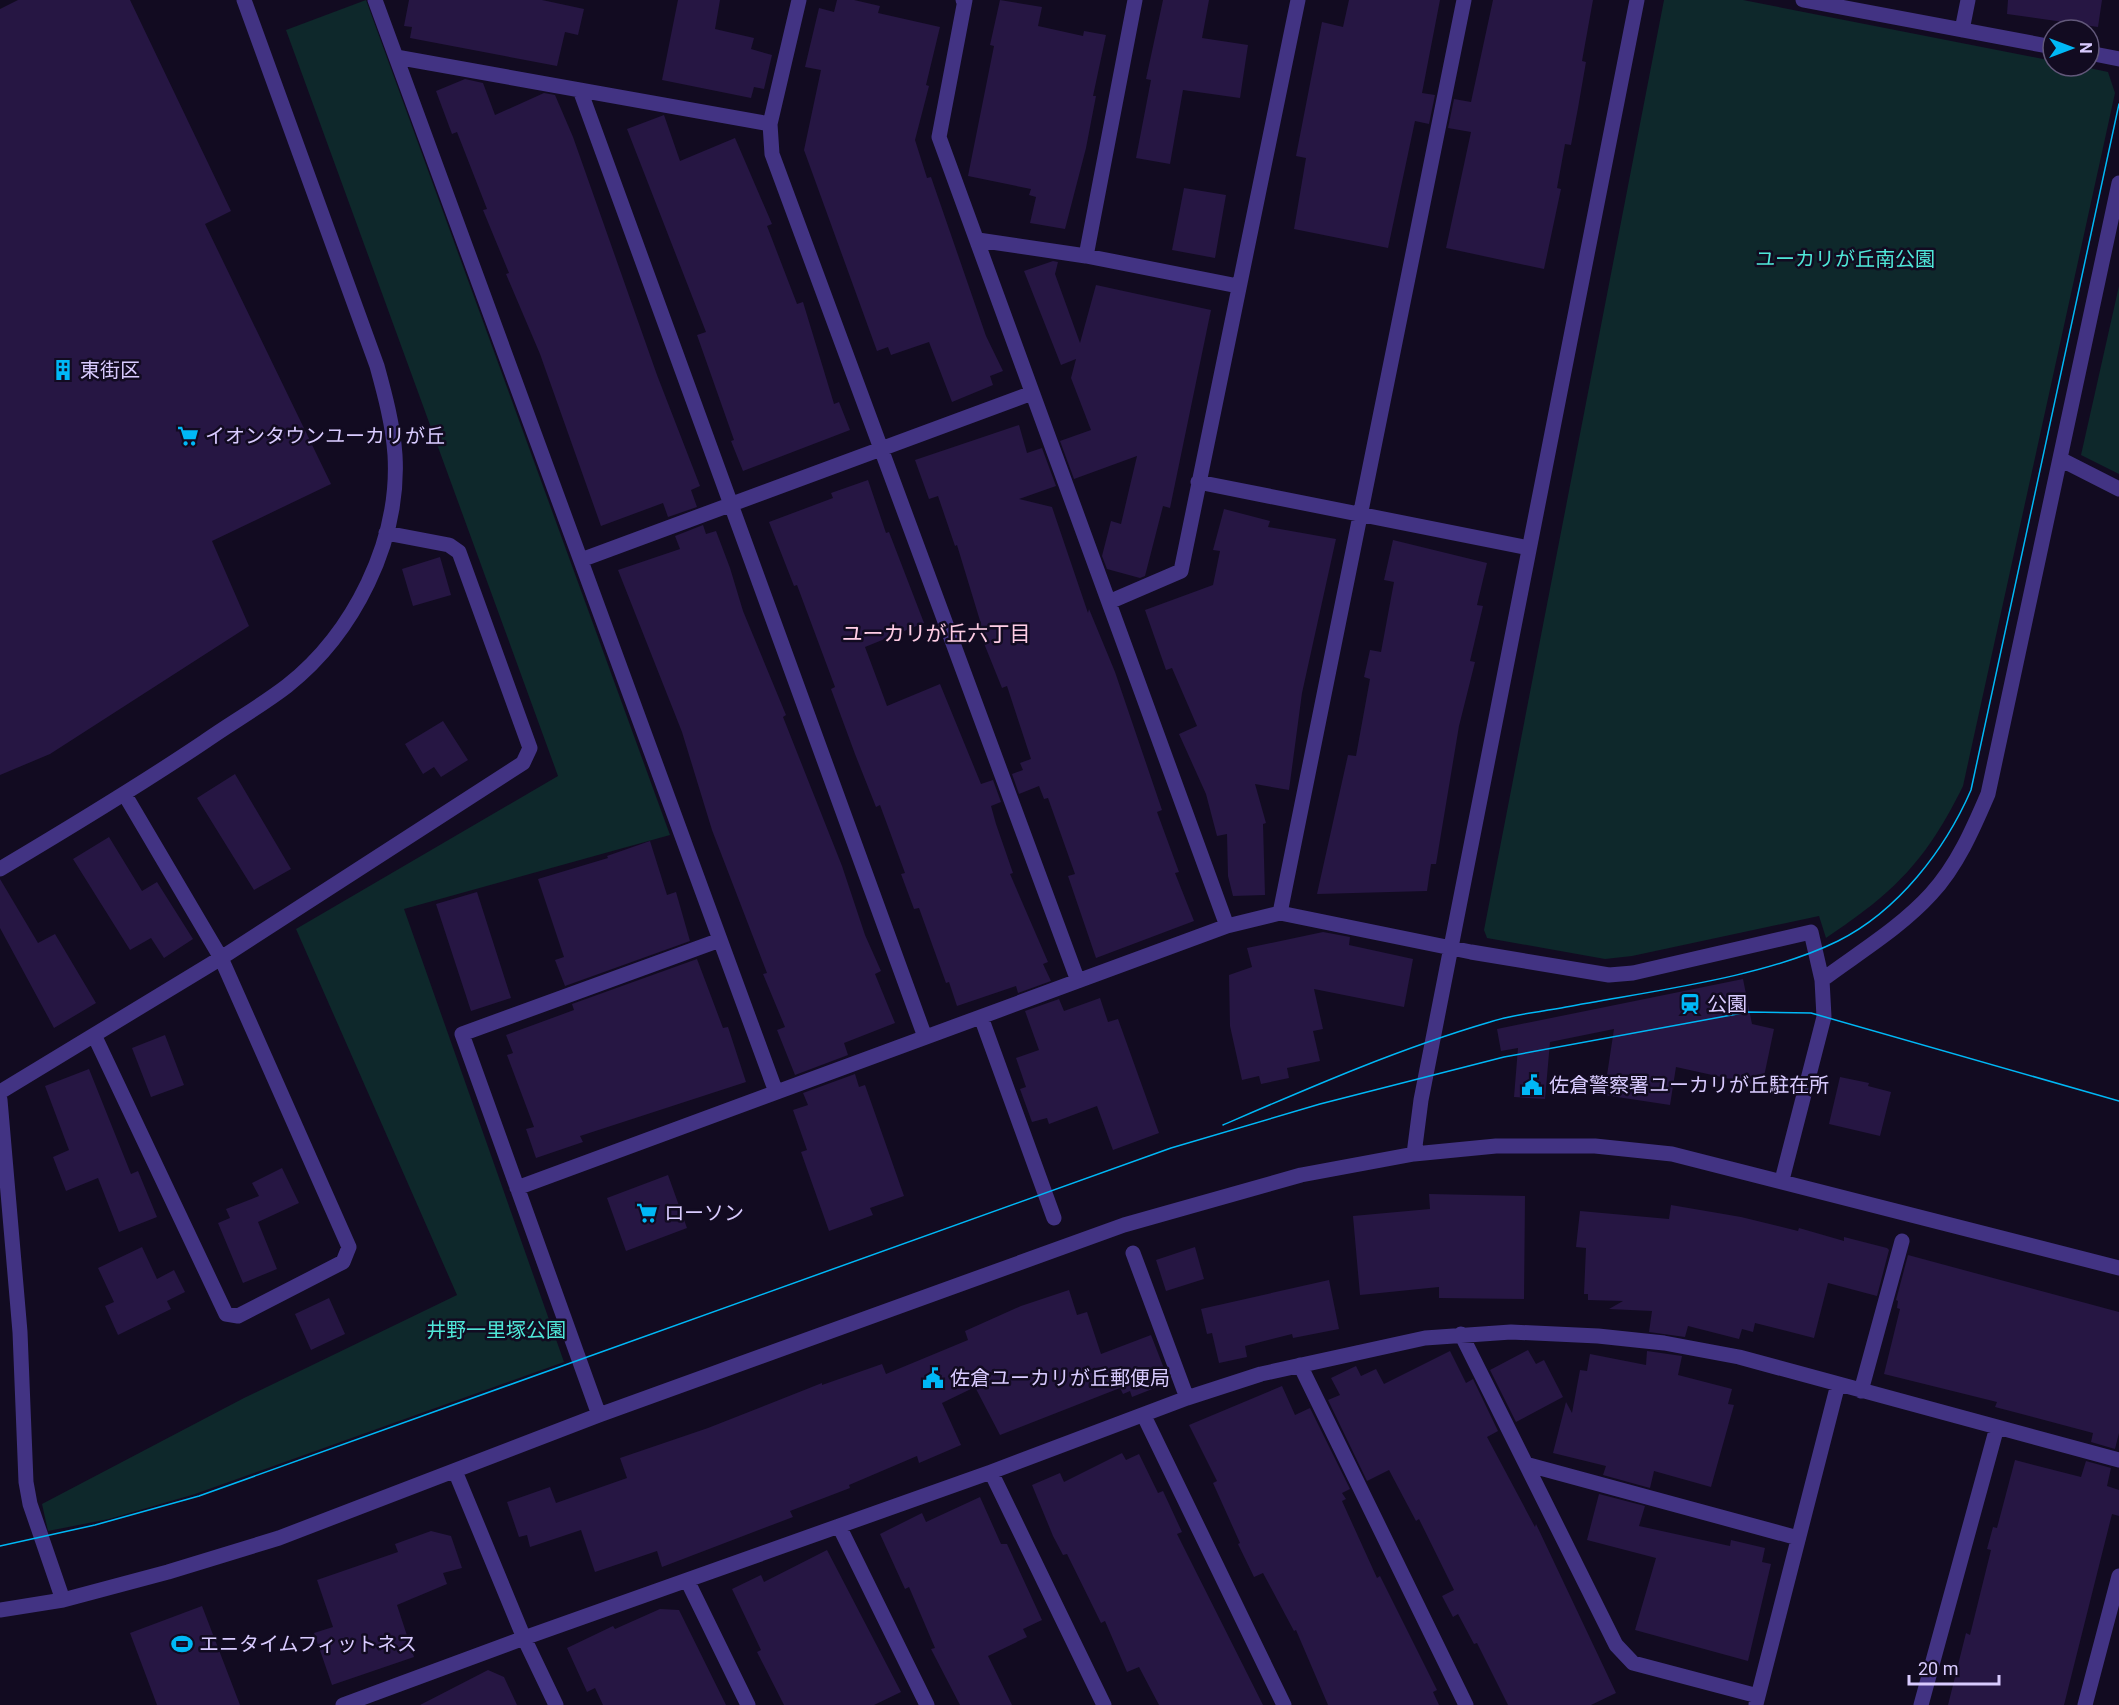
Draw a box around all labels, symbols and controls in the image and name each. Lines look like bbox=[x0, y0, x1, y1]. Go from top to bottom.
north arrow bbox=[2041, 18, 2101, 78]
text: N bbox=[2076, 42, 2095, 54]
park label: ユーカリが丘南公園 bbox=[1755, 247, 1935, 271]
building icon: 東街区 bbox=[51, 358, 75, 382]
place label: 東街区 bbox=[80, 358, 140, 382]
supermarket icon: イオンタウンユーカリが丘 bbox=[176, 424, 200, 448]
place label: イオンタウンユーカリが丘 bbox=[205, 424, 445, 448]
district label: ユーカリが丘六丁目 bbox=[842, 622, 1031, 646]
station icon: 公園 bbox=[1678, 992, 1702, 1016]
place label: 公園 bbox=[1707, 992, 1747, 1016]
public building icon: 佐倉警察署ユーカリが丘駐在所 bbox=[1520, 1073, 1544, 1097]
place label: 佐倉警察署ユーカリが丘駐在所 bbox=[1549, 1073, 1829, 1097]
supermarket icon: ローソン bbox=[635, 1201, 659, 1225]
place label: ローソン bbox=[664, 1201, 744, 1225]
park label: 井野一里塚公園 bbox=[426, 1318, 566, 1342]
public building icon: 佐倉ユーカリが丘郵便局 bbox=[921, 1366, 945, 1390]
place label: 佐倉ユーカリが丘郵便局 bbox=[950, 1366, 1170, 1390]
sports icon: エニタイムフィットネス bbox=[170, 1632, 194, 1656]
place label: エニタイムフィットネス bbox=[199, 1632, 417, 1656]
scale bar bbox=[1909, 1648, 1999, 1686]
text: 20 m bbox=[1918, 1658, 1958, 1679]

